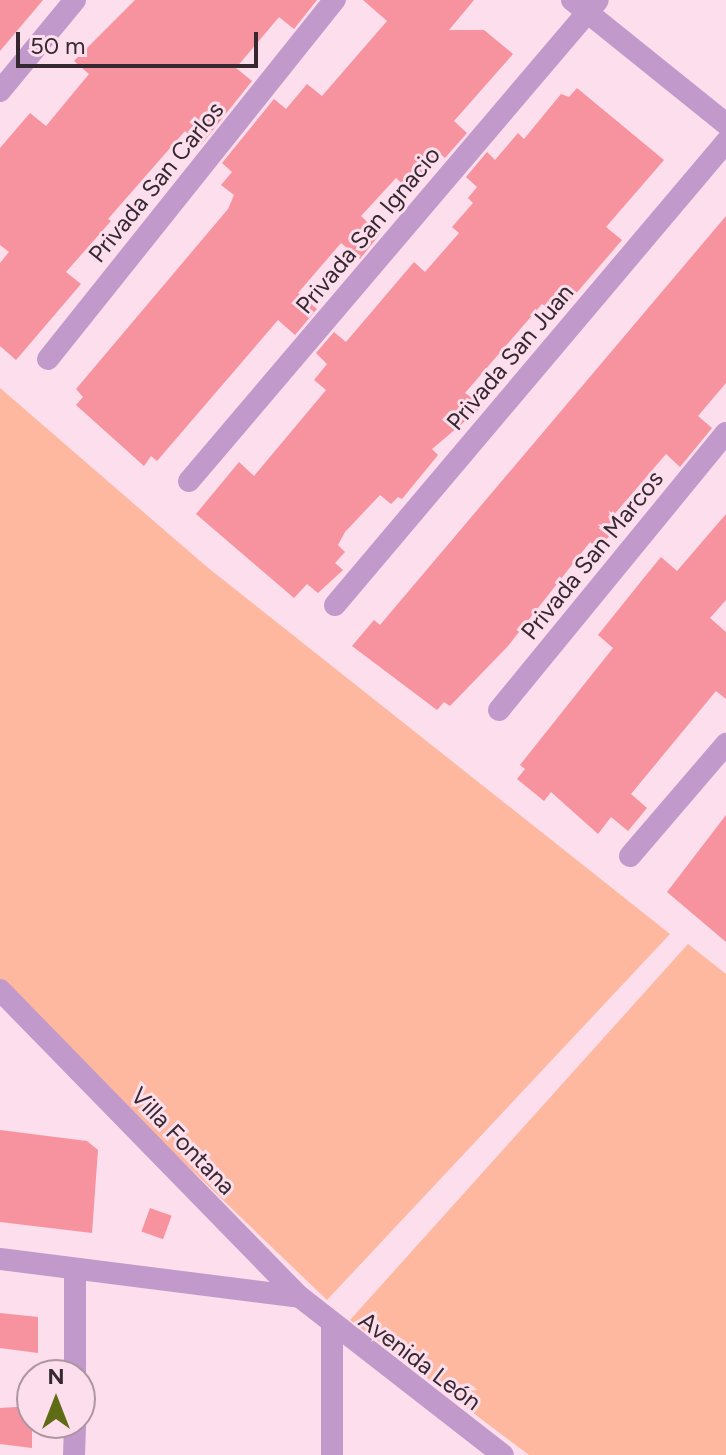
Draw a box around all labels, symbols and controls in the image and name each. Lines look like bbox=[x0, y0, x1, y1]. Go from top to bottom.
scale bar bbox=[20, 16, 262, 66]
text: 50 m bbox=[30, 31, 86, 60]
street label: Privada San Carlos bbox=[82, 96, 230, 268]
street label: Privada San Ignacio bbox=[290, 141, 446, 319]
street label: Privada San Juan bbox=[441, 278, 579, 436]
street label: Privada San Marcos bbox=[515, 465, 669, 645]
street label: Villa Fontana bbox=[125, 1081, 241, 1201]
street label: Avenida León bbox=[353, 1306, 487, 1416]
north arrow bbox=[16, 1359, 96, 1439]
text: N bbox=[47, 1363, 65, 1390]

